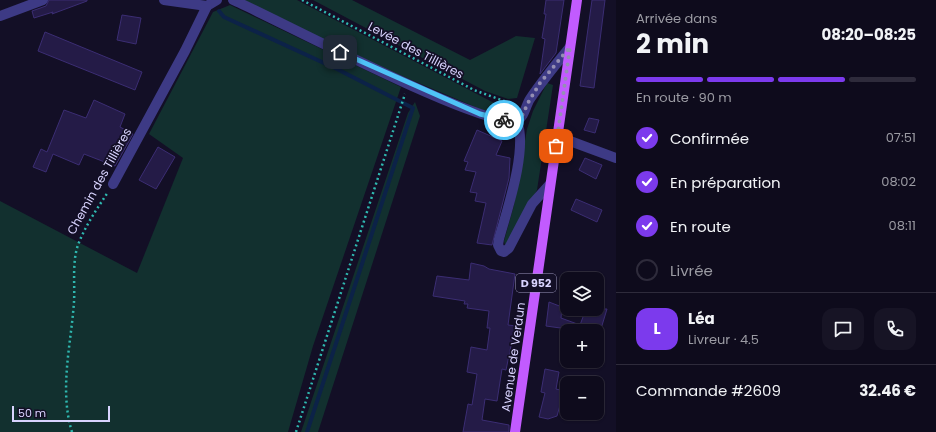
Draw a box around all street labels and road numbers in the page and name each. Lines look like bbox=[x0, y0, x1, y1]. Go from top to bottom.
street label: Levée des Tillières bbox=[365, 18, 467, 82]
street label: Chemin des Tillières bbox=[63, 125, 135, 237]
road number: D 952 bbox=[516, 274, 556, 292]
street label: Avenue de Verdun bbox=[497, 301, 529, 413]

